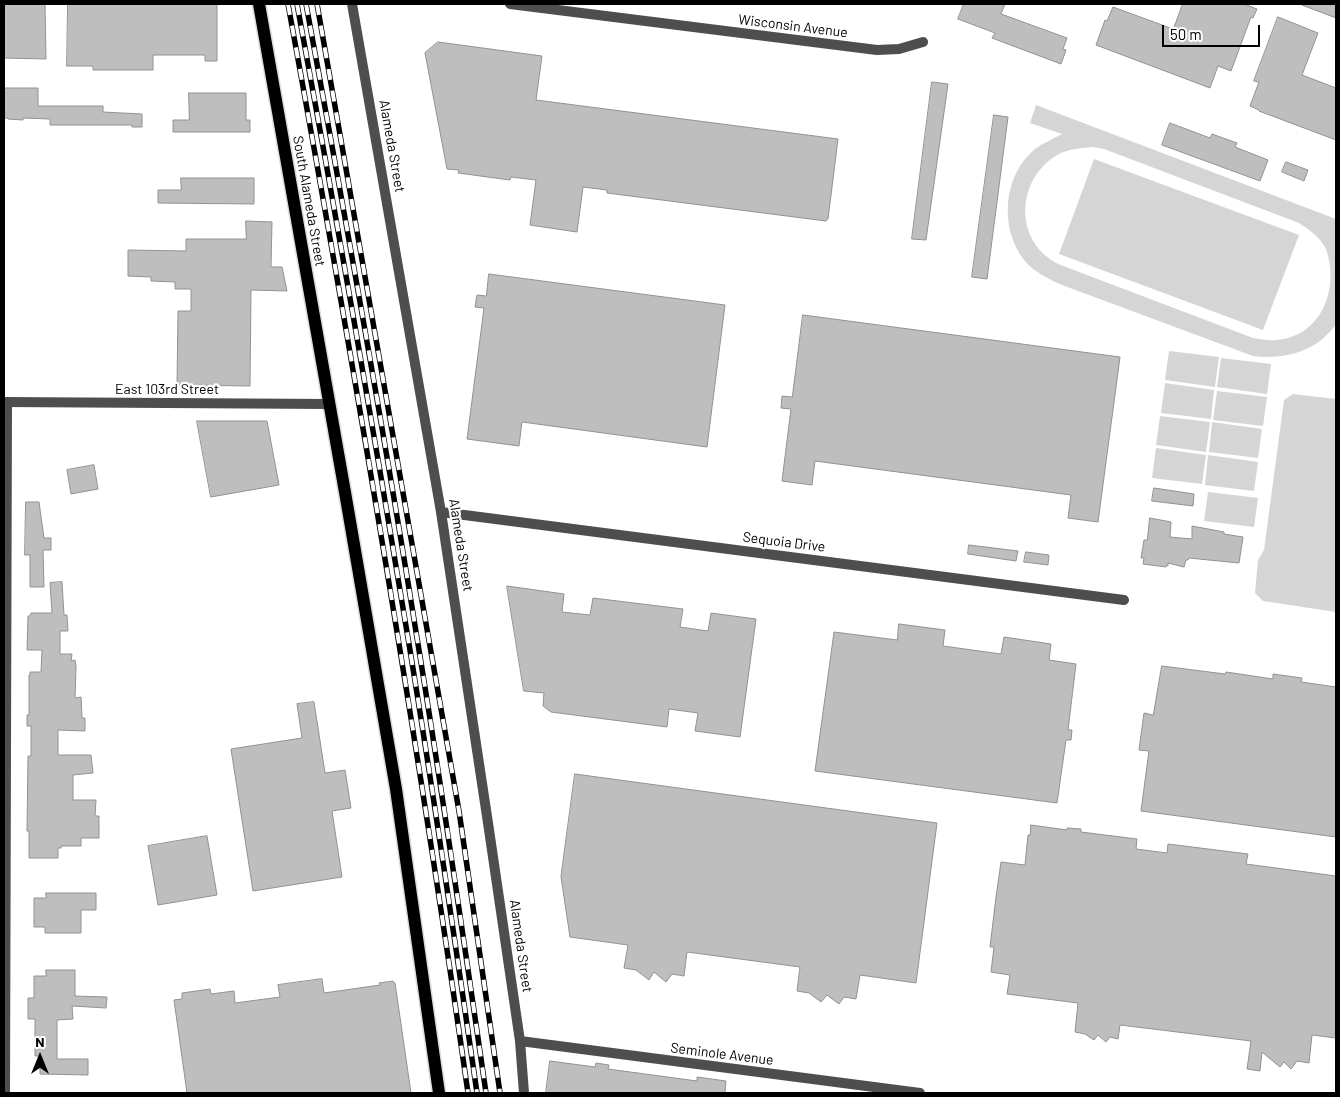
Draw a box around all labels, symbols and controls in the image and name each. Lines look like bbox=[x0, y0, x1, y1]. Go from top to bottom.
street label: Wisconsin Avenue bbox=[737, 11, 849, 41]
scale bar bbox=[1165, 15, 1262, 47]
text: 50 m bbox=[1170, 25, 1202, 43]
street label: Alameda Street bbox=[376, 98, 408, 194]
street label: South Alameda Street bbox=[289, 134, 329, 268]
street label: East 103rd Street bbox=[115, 381, 219, 397]
street label: Alameda Street bbox=[445, 497, 477, 593]
street label: Sequoia Drive bbox=[742, 529, 826, 555]
street label: Alameda Street bbox=[506, 898, 536, 994]
north arrow bbox=[15, 1032, 65, 1082]
text: N bbox=[35, 1033, 45, 1050]
street label: Seminole Avenue bbox=[669, 1039, 775, 1069]

